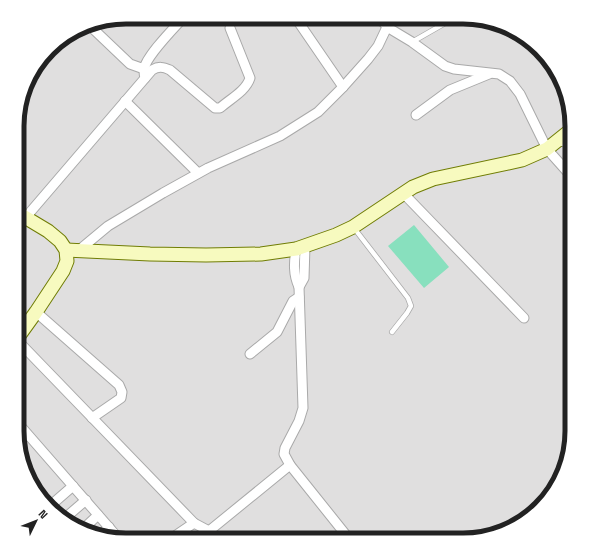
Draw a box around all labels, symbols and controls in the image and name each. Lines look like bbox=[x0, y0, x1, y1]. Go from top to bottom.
north arrow bbox=[16, 501, 56, 541]
text: N bbox=[36, 507, 51, 522]

